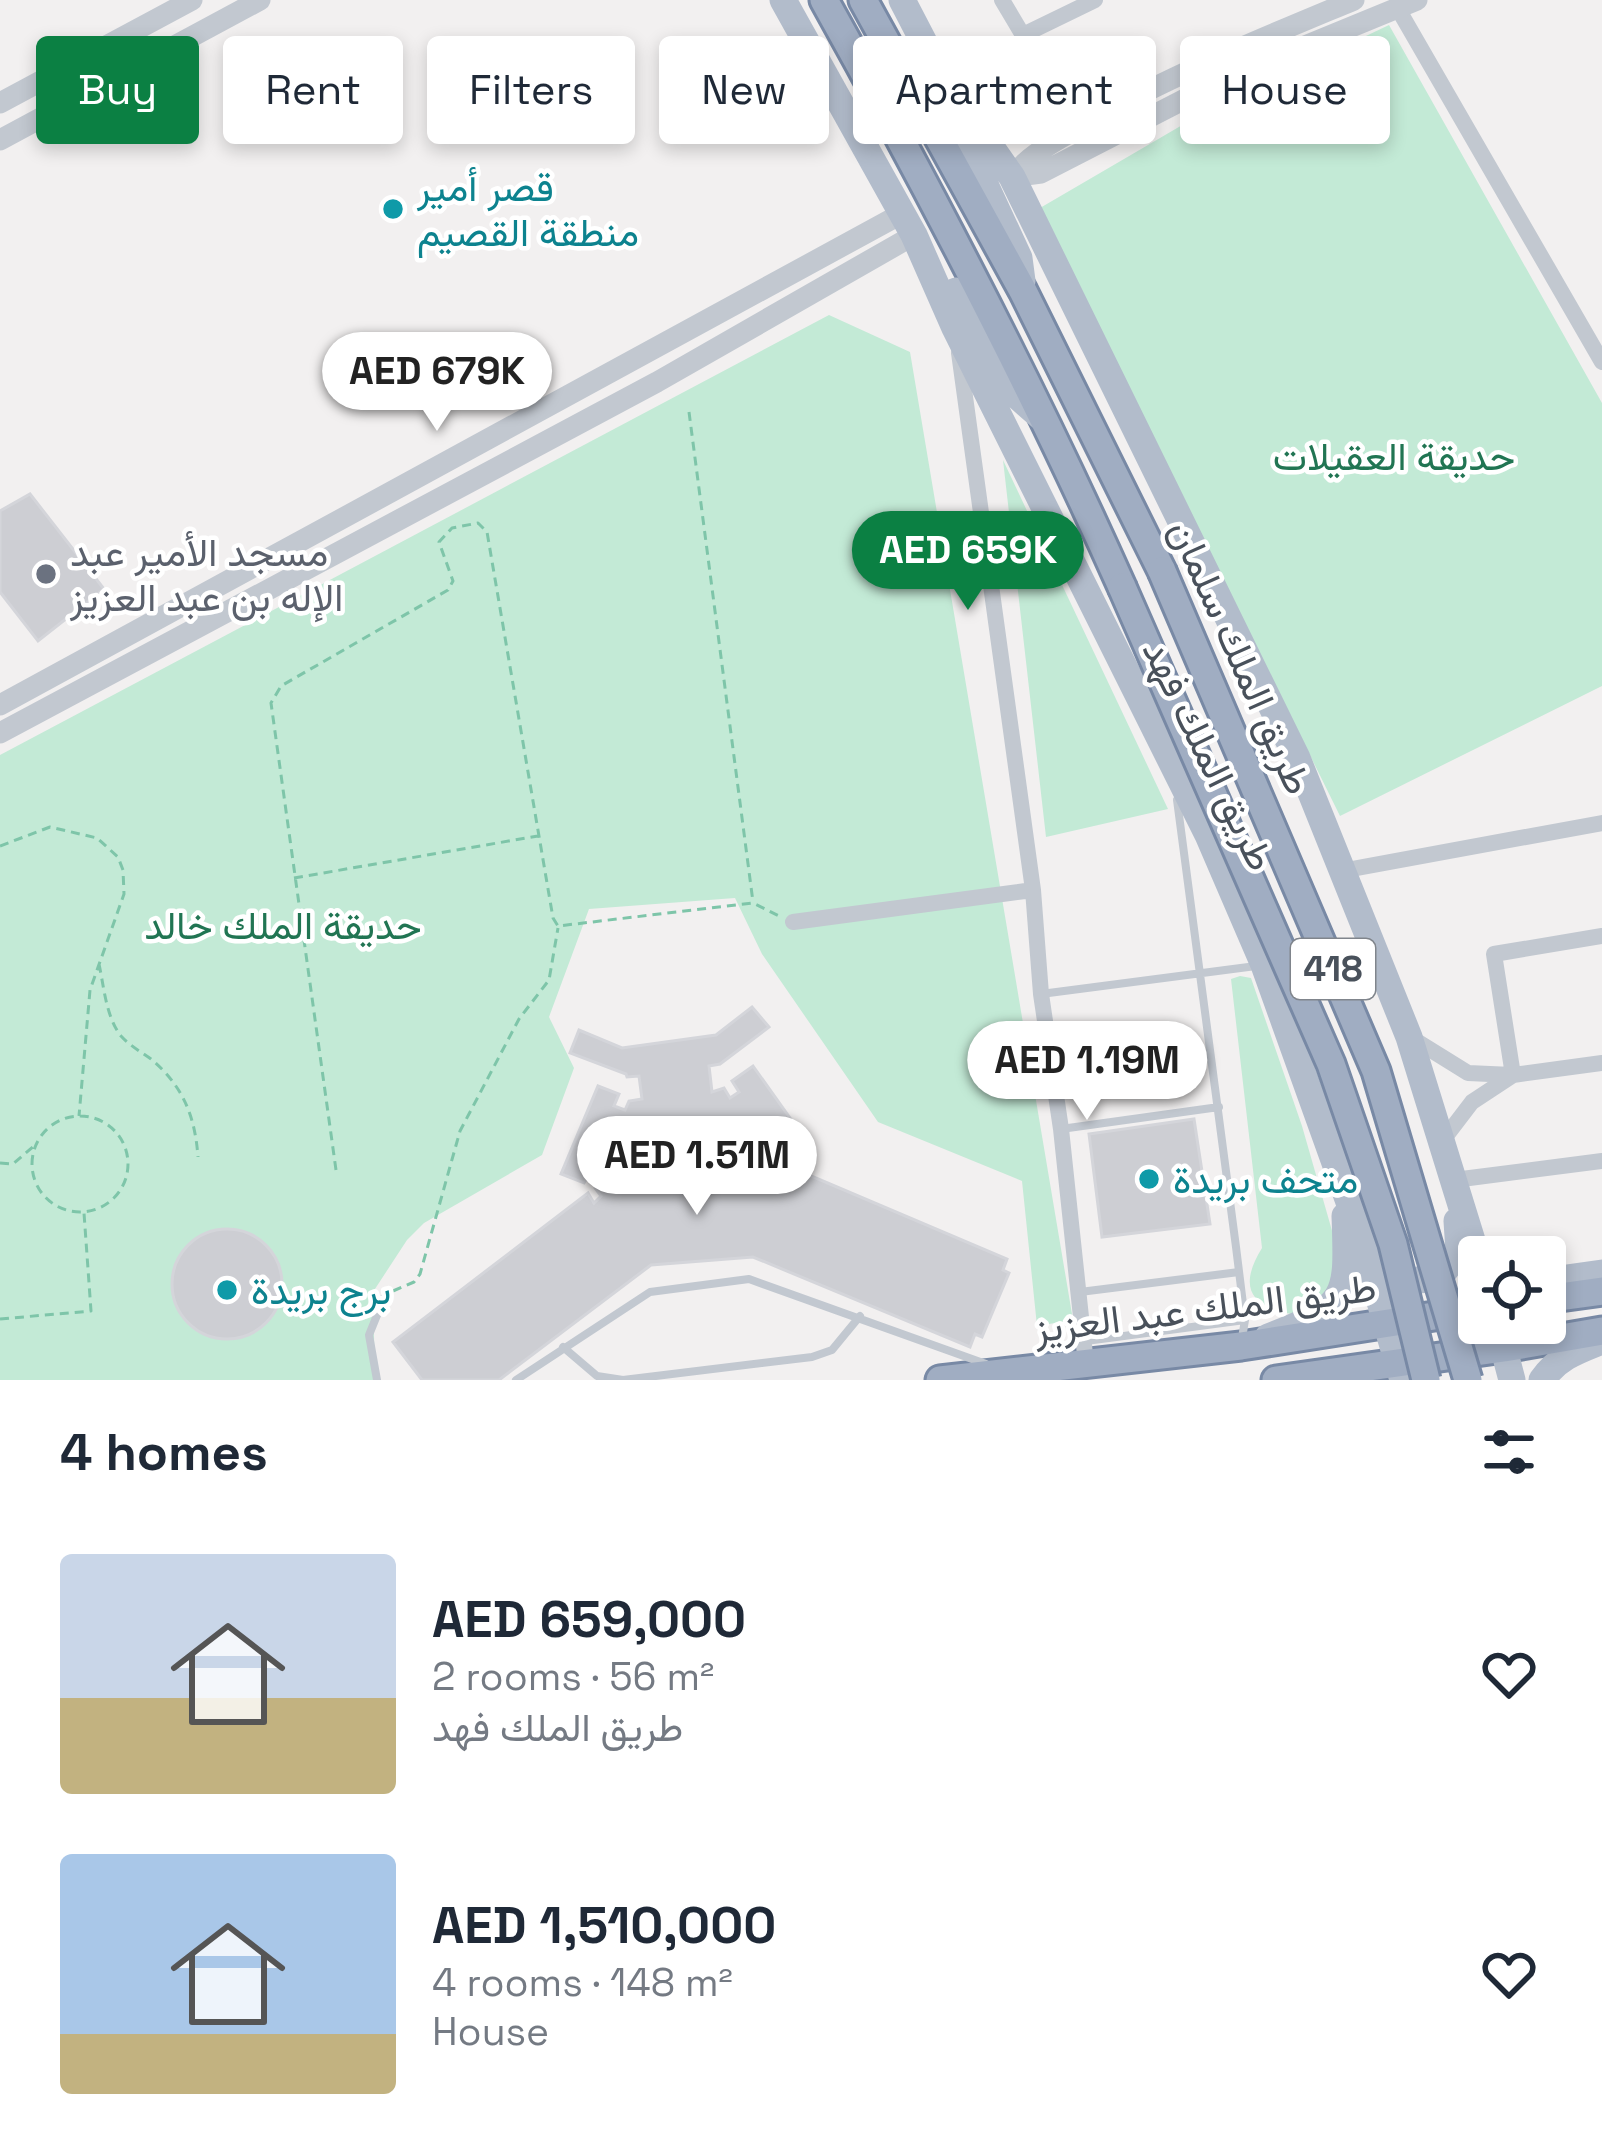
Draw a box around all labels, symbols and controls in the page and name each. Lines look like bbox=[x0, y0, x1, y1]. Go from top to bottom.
chip: Buy bbox=[36, 36, 199, 144]
chip: Rent bbox=[223, 36, 403, 144]
chip: Filters bbox=[427, 36, 635, 144]
chip: New bbox=[659, 36, 829, 144]
chip: Apartment bbox=[853, 36, 1156, 144]
chip: House bbox=[1180, 36, 1390, 144]
place label: قصر أمير منطقة القصيم bbox=[416, 163, 639, 258]
marker: قصر أمير منطقة القصيم bbox=[380, 196, 406, 222]
pin: AED 679K bbox=[313, 332, 561, 434]
text: AED 679K bbox=[349, 346, 525, 395]
park label: حديقة العقيلات bbox=[1273, 432, 1515, 481]
pin: AED 659K bbox=[844, 511, 1092, 613]
street label: طريق الملك سلمان bbox=[1159, 512, 1323, 802]
text: AED 659K bbox=[879, 525, 1057, 574]
place label: مسجد الأمير عبد الإله بن عبد العزيز bbox=[69, 528, 343, 623]
marker: مسجد الأمير عبد الإله بن عبد العزيز bbox=[33, 561, 59, 587]
street label: طريق الملك فهد bbox=[1132, 631, 1286, 879]
park label: حديقة الملك خالد bbox=[144, 901, 422, 950]
road number: 418 bbox=[1291, 939, 1375, 999]
pin: AED 1.19M bbox=[950, 1021, 1224, 1123]
text: AED 1.19M bbox=[994, 1035, 1180, 1084]
pin: AED 1.51M bbox=[560, 1116, 834, 1218]
text: AED 1.51M bbox=[604, 1130, 790, 1179]
place label: متحف بريدة bbox=[1173, 1155, 1358, 1204]
marker: متحف بريدة bbox=[1136, 1166, 1162, 1192]
map controls bbox=[1458, 1236, 1566, 1344]
button: locate bbox=[1458, 1236, 1566, 1344]
street label: طريق الملك عبد العزيز bbox=[1030, 1263, 1379, 1353]
place label: برج بريدة bbox=[251, 1266, 391, 1317]
marker: برج بريدة bbox=[214, 1277, 240, 1303]
icon: filters bbox=[1476, 1419, 1542, 1485]
text: 4 homes bbox=[60, 1420, 268, 1485]
text: AED 659,000 bbox=[432, 1587, 746, 1652]
icon: home bbox=[156, 1602, 300, 1746]
icon: heart bbox=[1476, 1641, 1542, 1707]
text: 2 rooms · 56 m² bbox=[432, 1652, 714, 1701]
text: طريق الملك فهد bbox=[432, 1703, 683, 1752]
text: AED 1,510,000 bbox=[432, 1893, 776, 1958]
icon: home bbox=[156, 1902, 300, 2046]
icon: heart bbox=[1476, 1941, 1542, 2007]
text: 4 rooms · 148 m² bbox=[432, 1958, 733, 2007]
text: House bbox=[432, 2007, 549, 2056]

